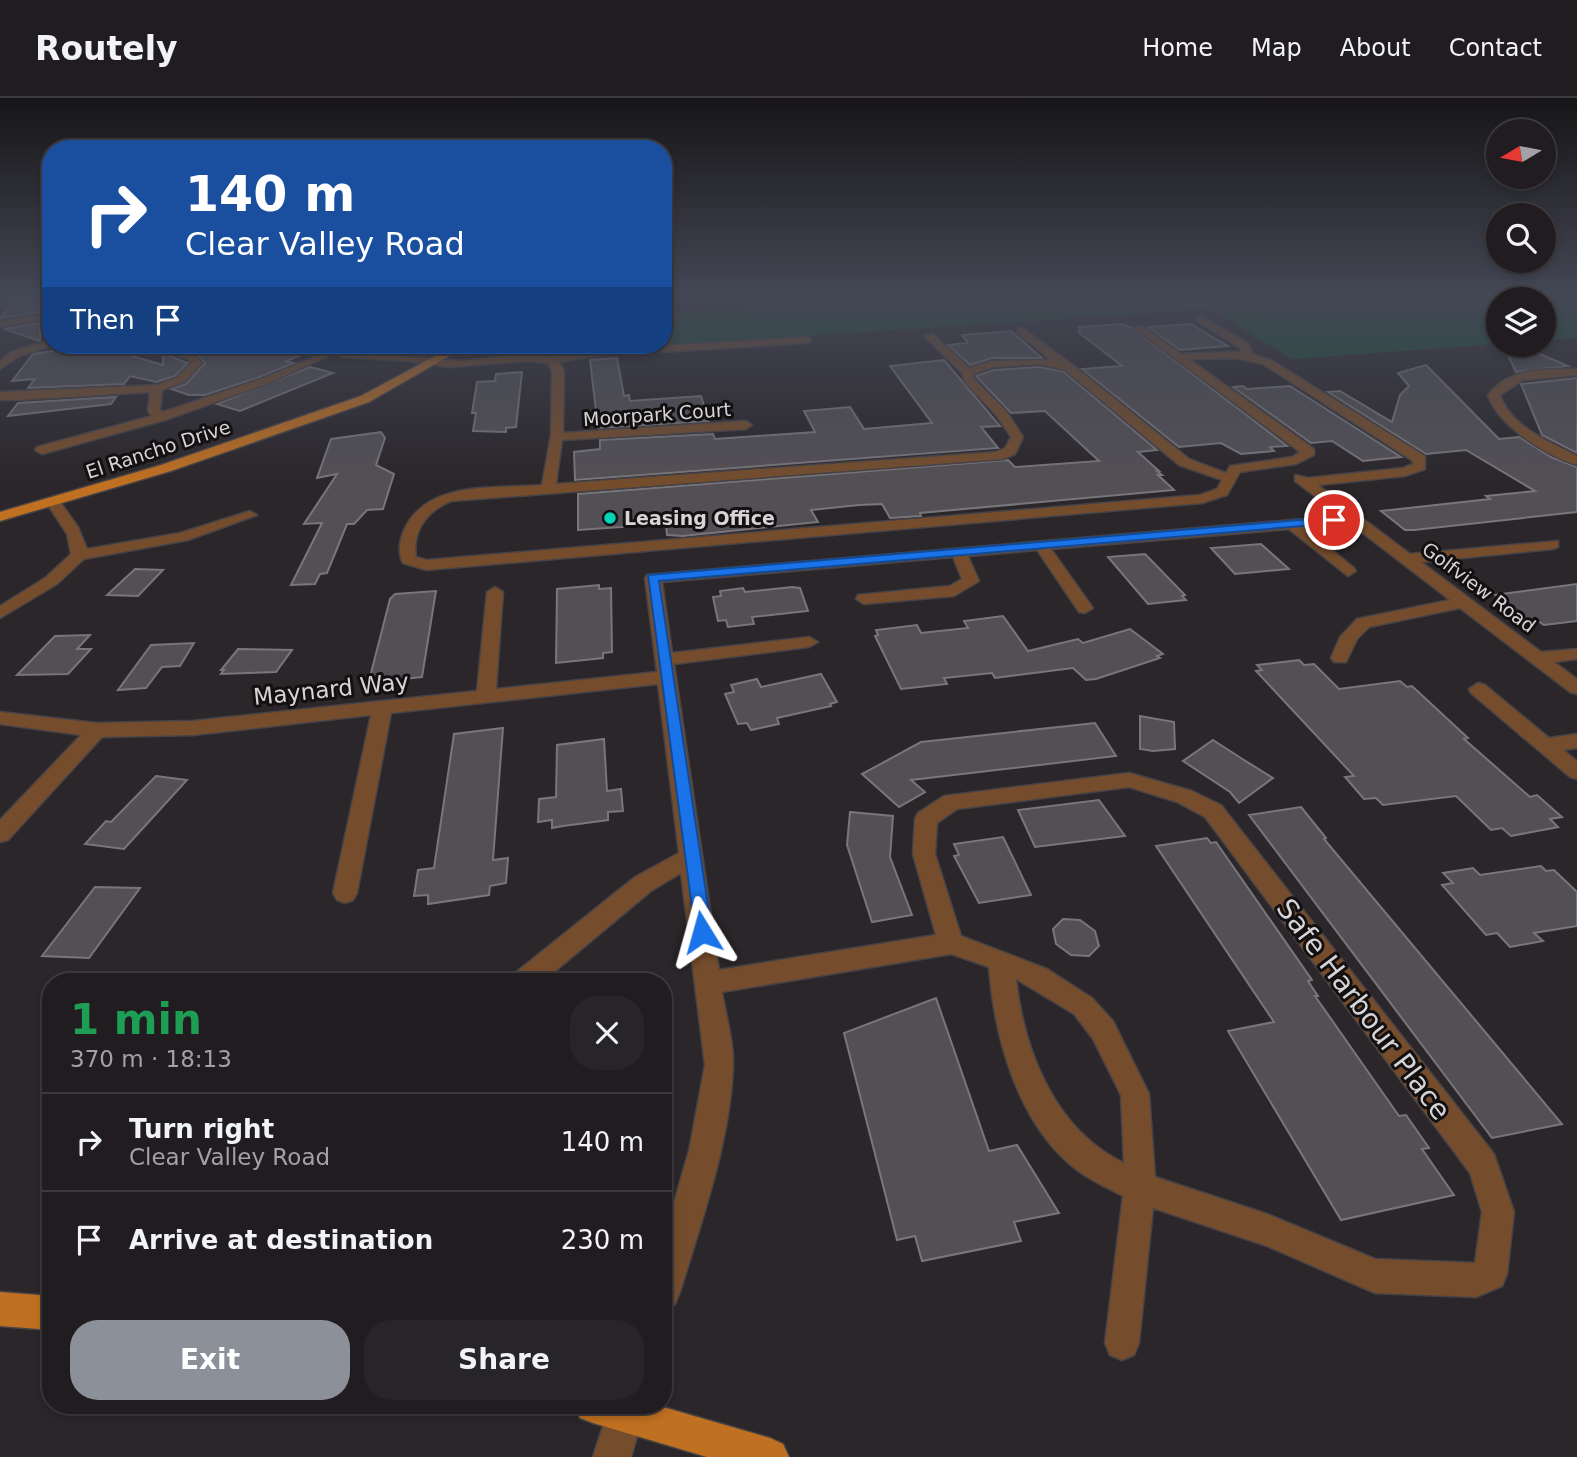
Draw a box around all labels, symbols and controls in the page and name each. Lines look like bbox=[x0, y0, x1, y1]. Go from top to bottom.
text: Routely bbox=[35, 29, 178, 68]
text: Home bbox=[1142, 34, 1213, 62]
text: Map bbox=[1251, 34, 1302, 62]
text: About bbox=[1340, 34, 1411, 62]
text: Contact bbox=[1449, 34, 1542, 62]
north arrow bbox=[1486, 119, 1556, 189]
map controls bbox=[1486, 119, 1556, 357]
text: 140 m bbox=[185, 166, 355, 223]
icon: right bbox=[70, 168, 161, 259]
button: search bbox=[1486, 203, 1556, 273]
text: Clear Valley Road bbox=[185, 225, 465, 263]
button: layers bbox=[1486, 287, 1556, 357]
icon: arrive bbox=[149, 301, 187, 339]
text: Then bbox=[70, 305, 135, 335]
street label: Moorpark Court bbox=[582, 398, 732, 430]
street label: El Rancho Drive bbox=[83, 415, 233, 483]
pin bbox=[1304, 490, 1364, 550]
icon: arrive bbox=[1315, 501, 1353, 539]
place label: Leasing Office bbox=[624, 507, 775, 529]
marker: Leasing Office bbox=[602, 510, 618, 526]
street label: Golfview Road bbox=[1418, 537, 1540, 637]
street label: Maynard Way bbox=[252, 668, 410, 710]
street label: Safe Harbour Place bbox=[1270, 892, 1457, 1126]
position arrow bbox=[665, 895, 739, 969]
text: 1 min bbox=[70, 995, 202, 1044]
button: close bbox=[570, 996, 644, 1070]
text: 370 m · 18:13 bbox=[70, 1046, 232, 1072]
text: Turn right bbox=[129, 1114, 274, 1144]
icon: right bbox=[70, 1123, 108, 1161]
text: 140 m bbox=[561, 1127, 644, 1157]
text: Clear Valley Road bbox=[129, 1144, 330, 1170]
icon: arrive bbox=[70, 1221, 108, 1259]
text: Arrive at destination bbox=[129, 1225, 433, 1255]
text: 230 m bbox=[561, 1225, 644, 1255]
button: Exit bbox=[70, 1320, 350, 1400]
button: Share bbox=[364, 1320, 644, 1400]

